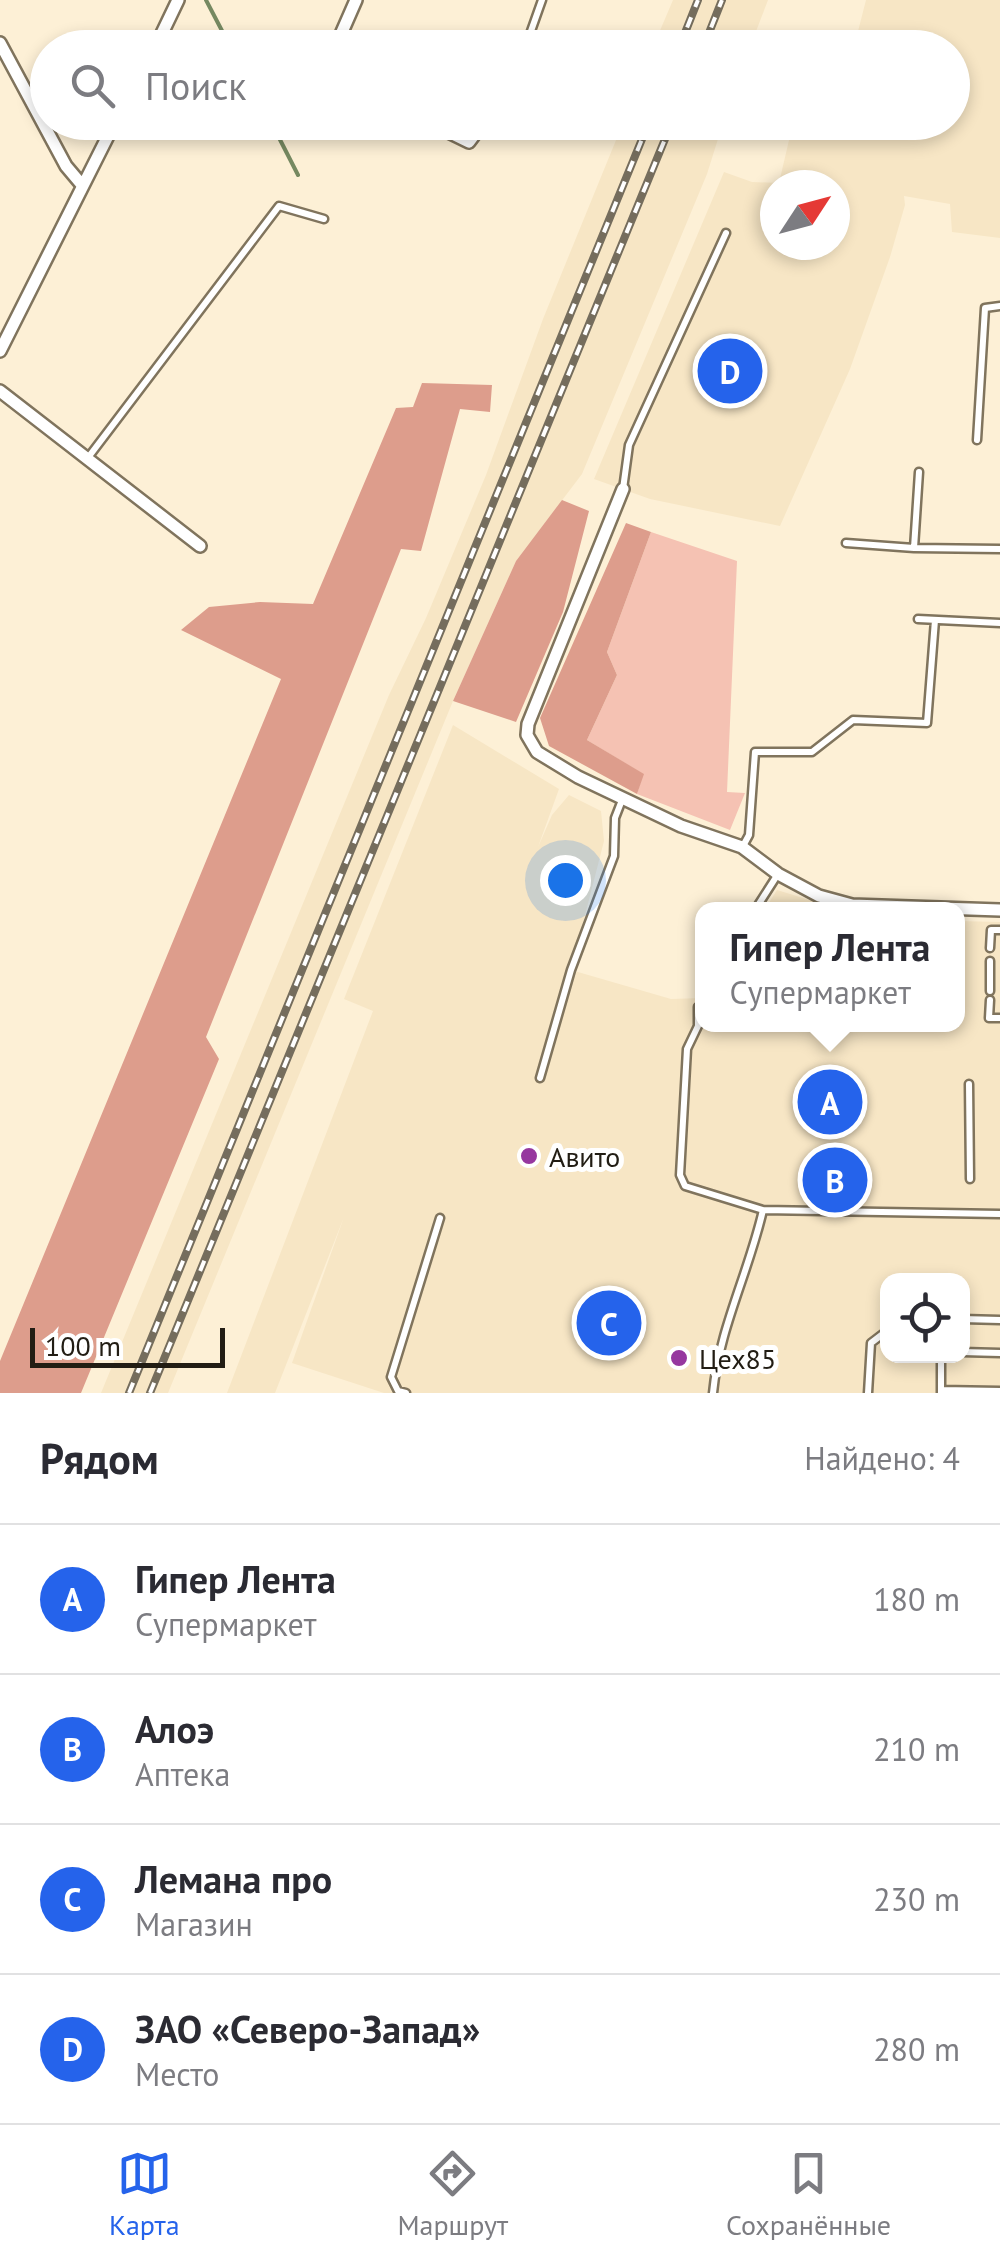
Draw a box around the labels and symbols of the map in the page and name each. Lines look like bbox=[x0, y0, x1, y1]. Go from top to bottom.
north arrow bbox=[760, 170, 850, 260]
pin: D bbox=[698, 334, 762, 408]
your location bbox=[540, 855, 591, 906]
pin: A bbox=[798, 1064, 862, 1140]
place label: Авито bbox=[549, 1138, 620, 1175]
pin: B bbox=[802, 1142, 868, 1218]
marker: Авито bbox=[518, 1145, 540, 1167]
pin: C bbox=[576, 1286, 642, 1360]
scale bar bbox=[30, 1323, 225, 1368]
place label: Цех85 bbox=[699, 1340, 776, 1377]
marker: Цех85 bbox=[668, 1347, 690, 1369]

